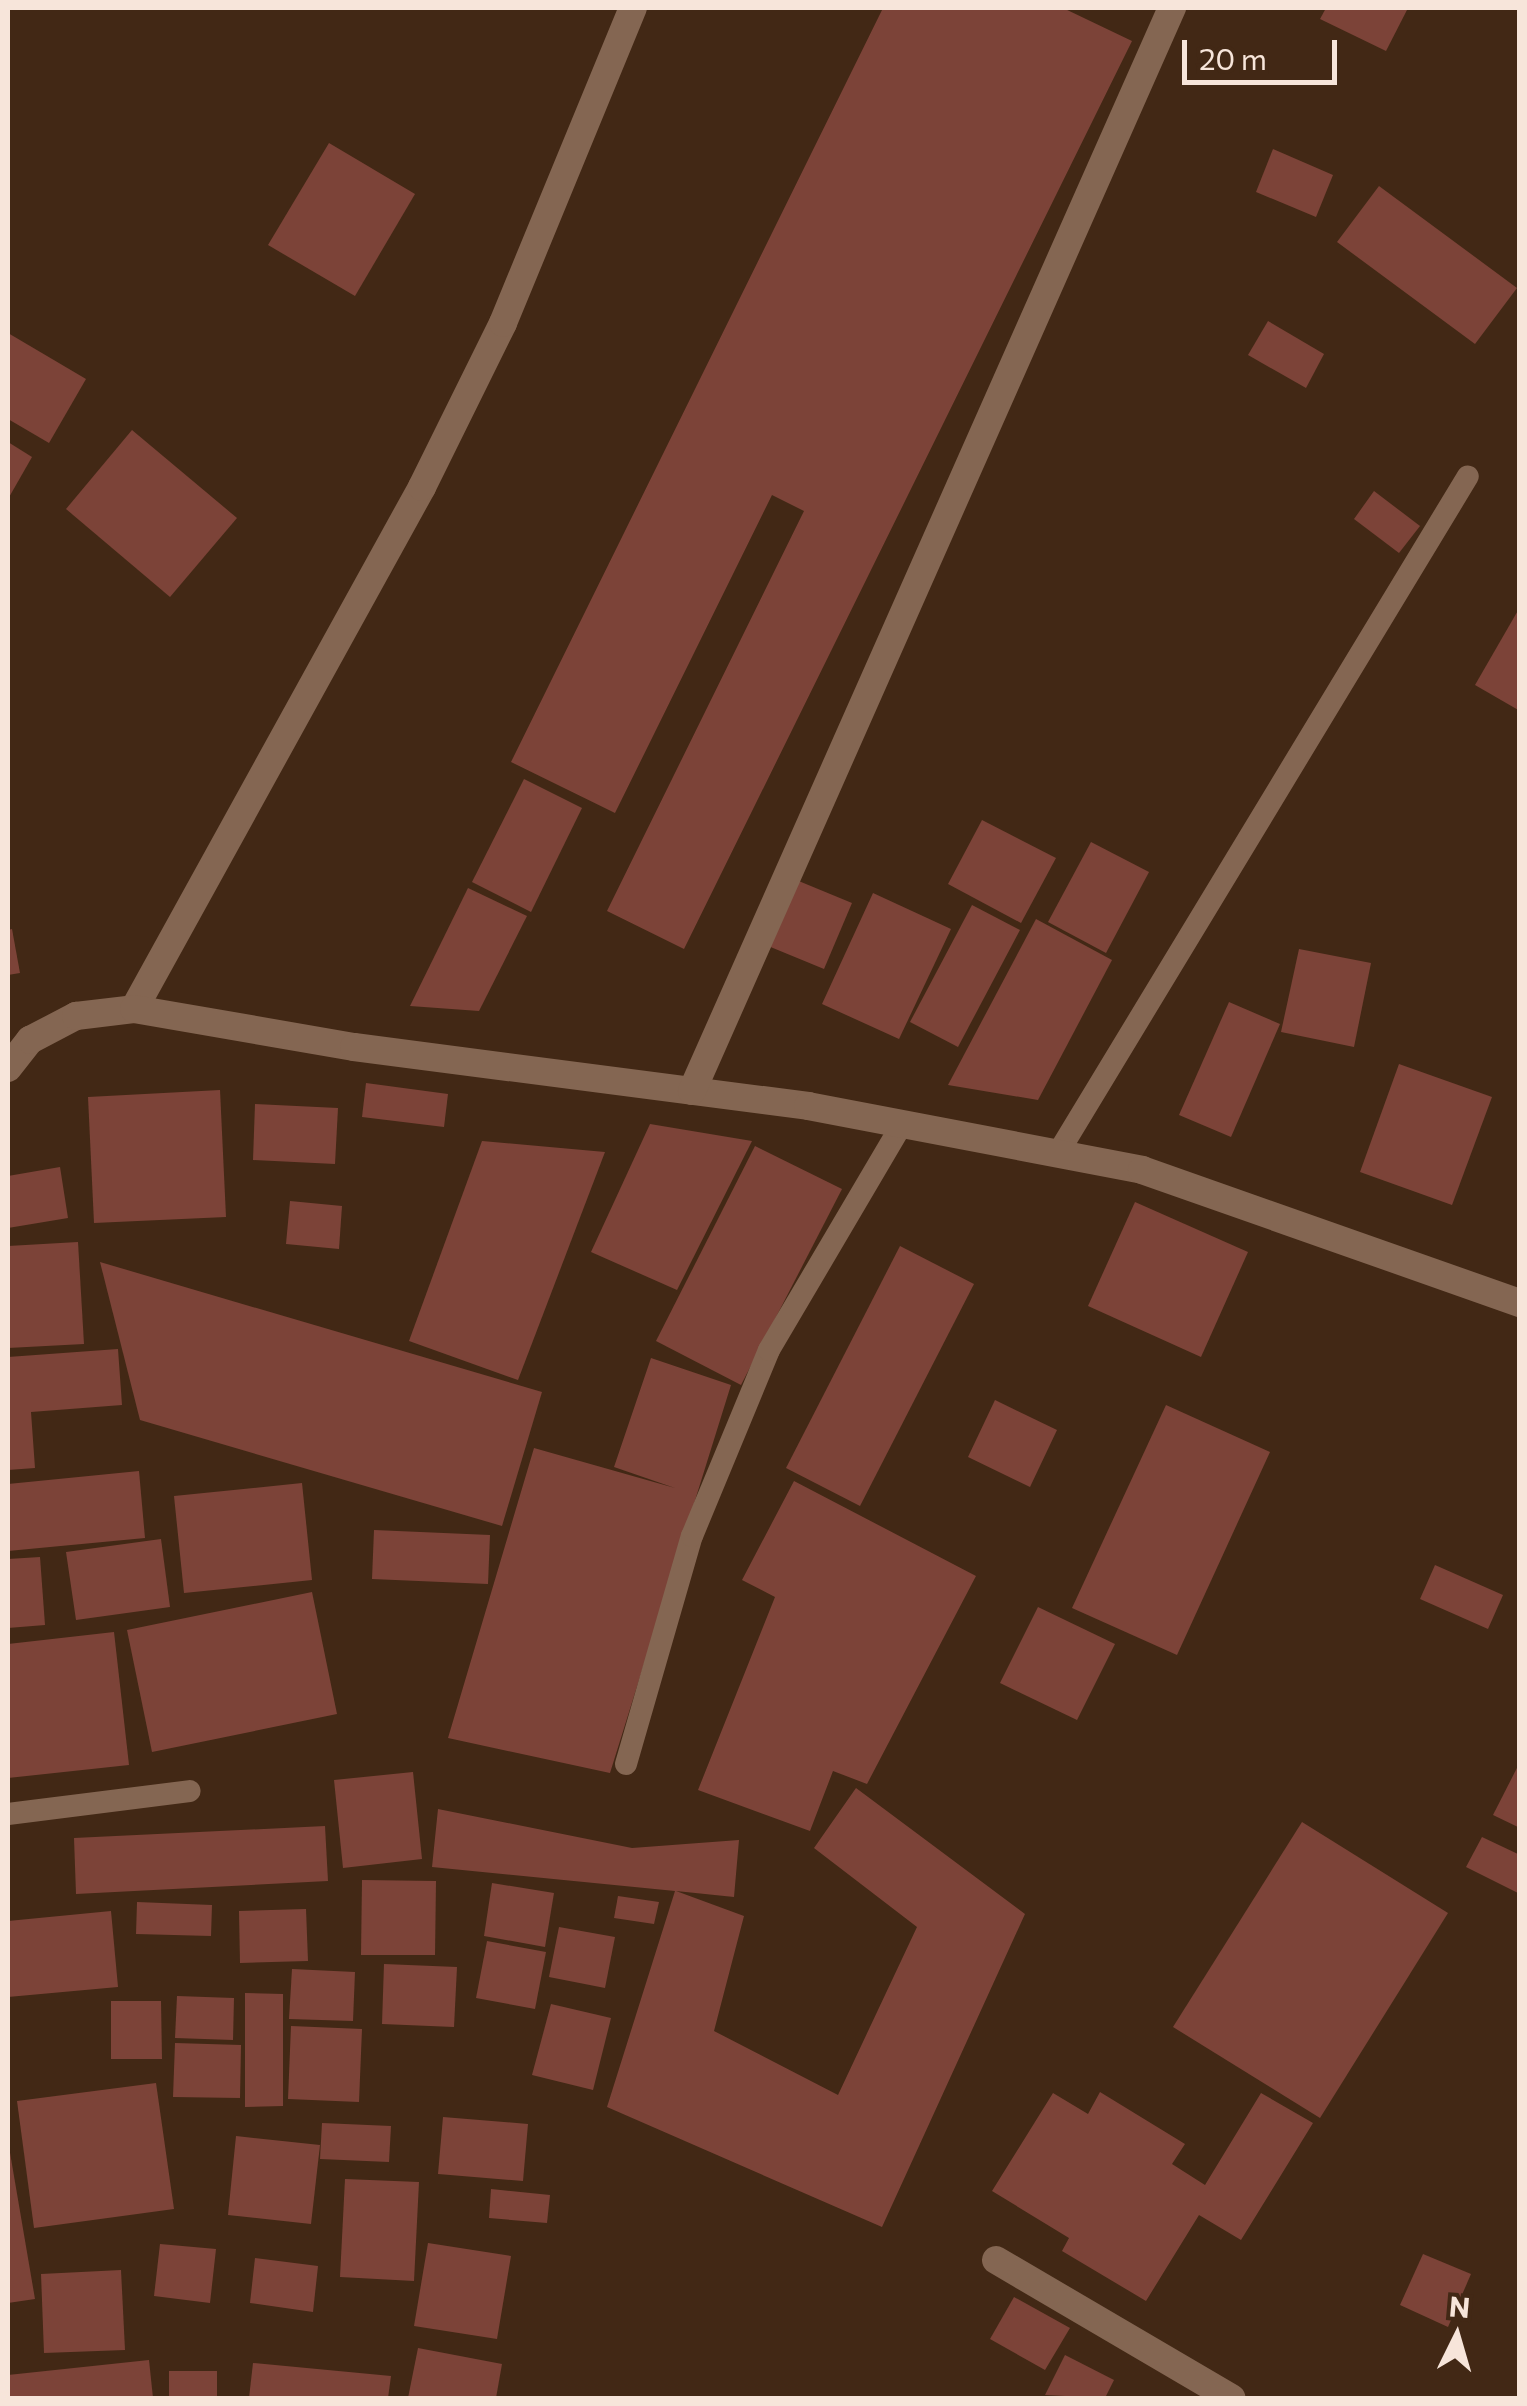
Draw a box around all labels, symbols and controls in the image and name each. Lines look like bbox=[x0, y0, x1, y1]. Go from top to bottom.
scale bar bbox=[1187, 20, 1342, 82]
text: 20 m bbox=[1199, 39, 1267, 76]
north arrow bbox=[1407, 2286, 1507, 2386]
text: N bbox=[1448, 2288, 1472, 2324]

